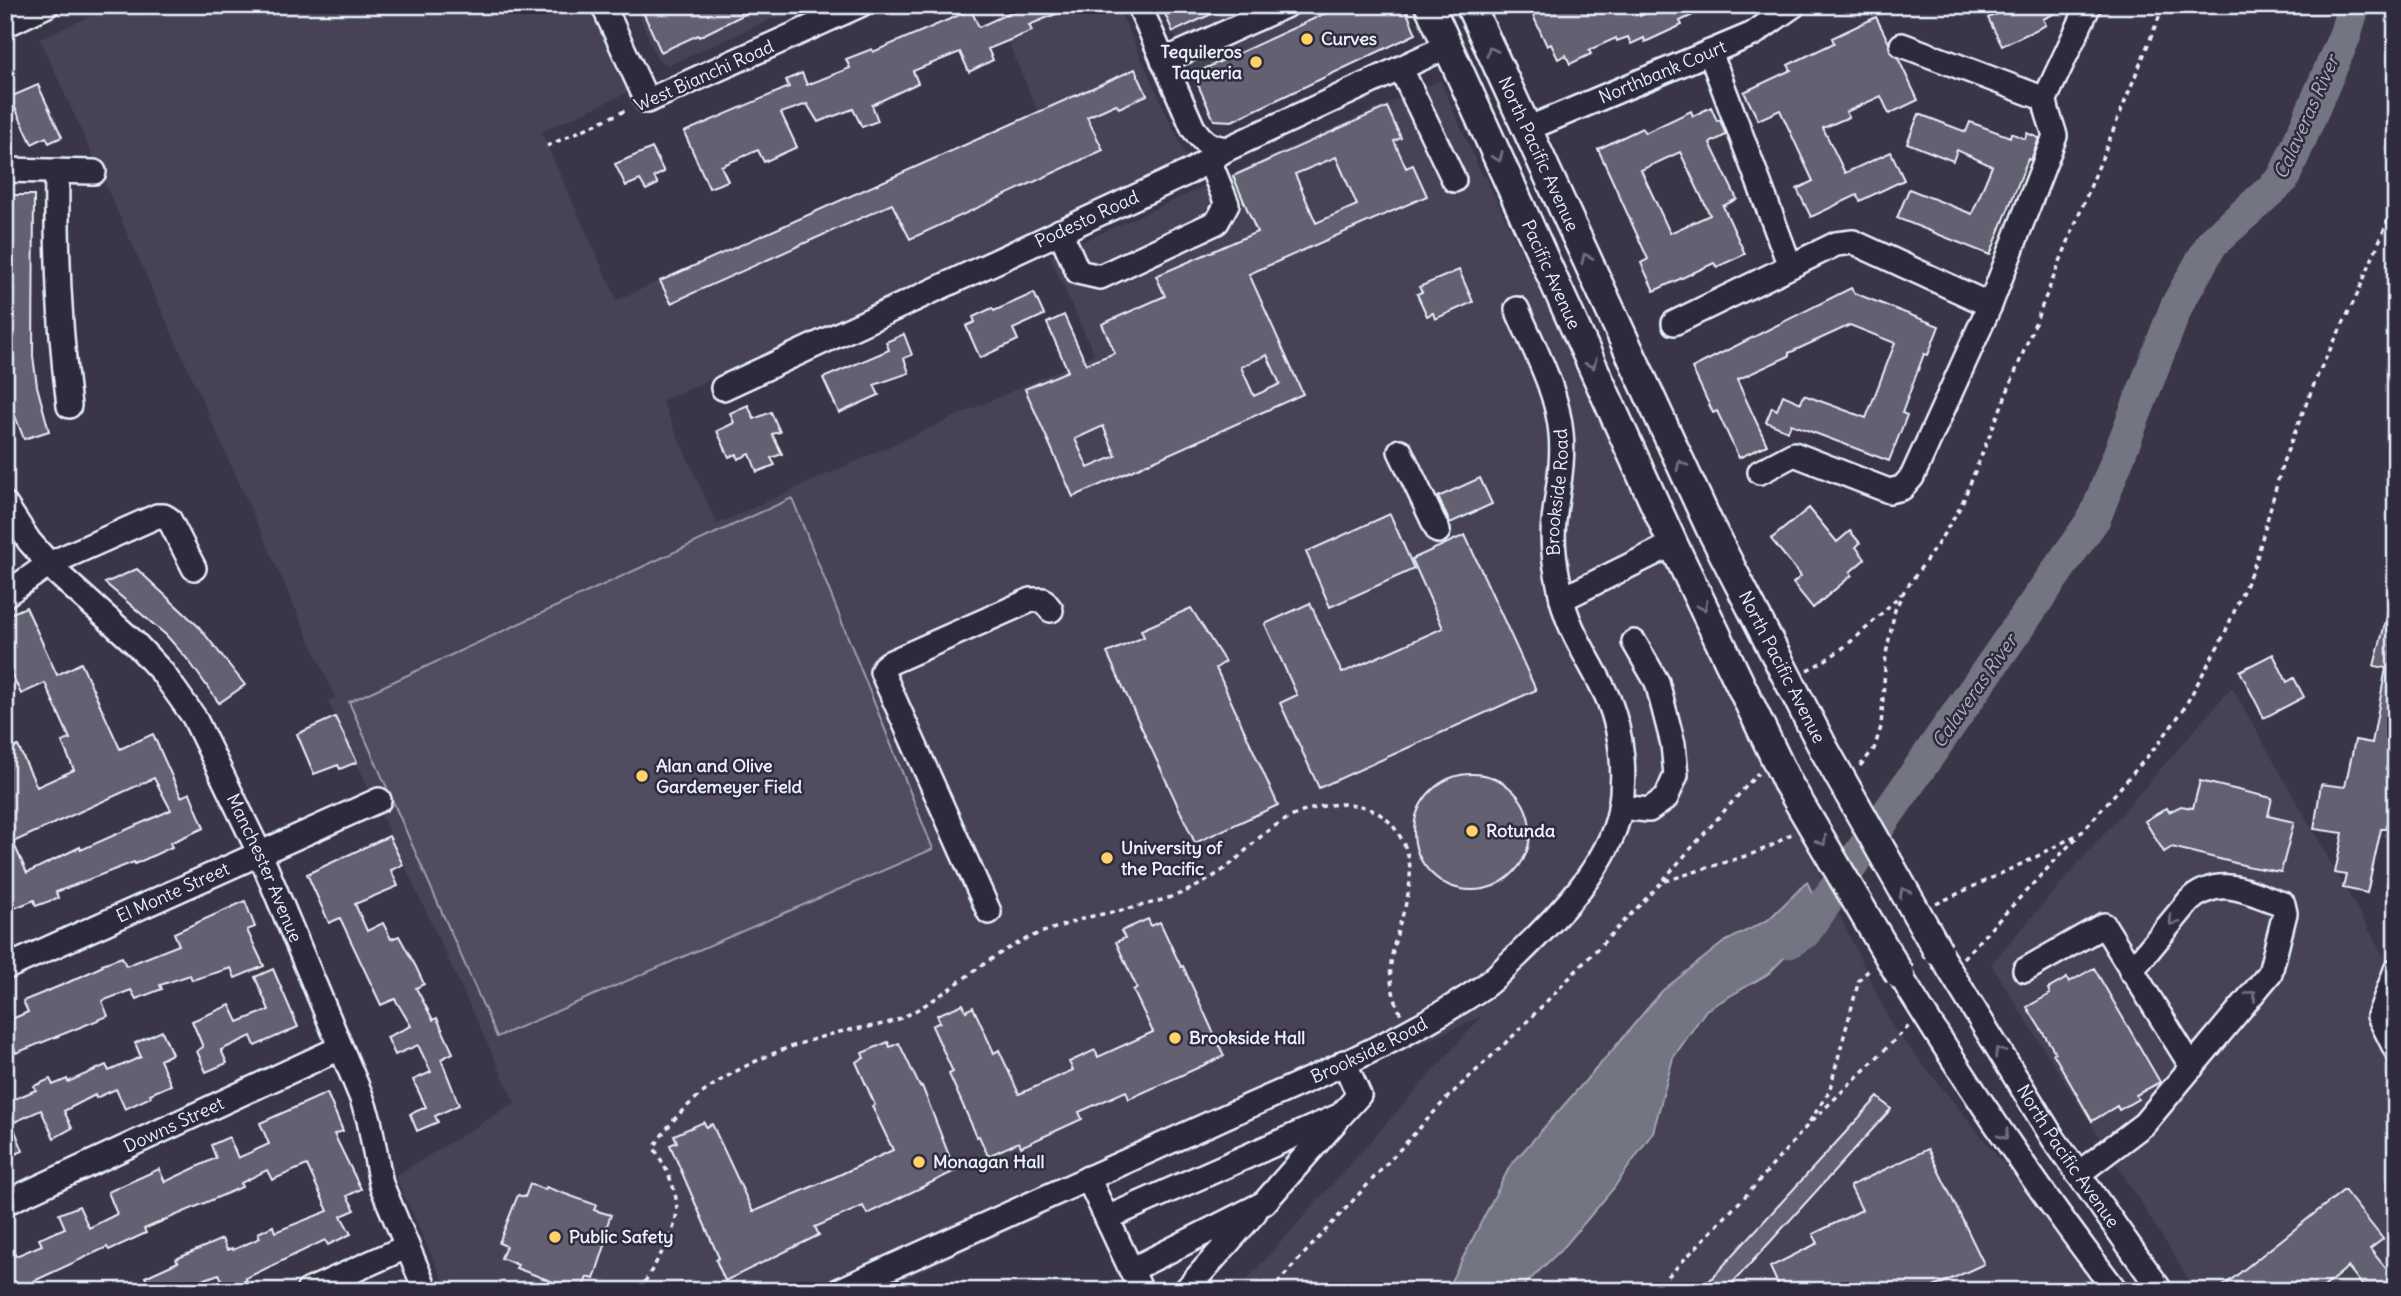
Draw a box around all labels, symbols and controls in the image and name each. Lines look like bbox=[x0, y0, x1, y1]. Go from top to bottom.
place label: Curves bbox=[1321, 27, 1377, 50]
marker: Curves bbox=[1299, 31, 1315, 47]
street label: West Bianchi Road bbox=[630, 34, 778, 117]
street label: Northbank Court bbox=[1595, 35, 1730, 109]
place label: Tequileros Taqueria bbox=[1160, 40, 1242, 84]
one-way arrow bbox=[1485, 46, 1499, 58]
water label: Calaveras River bbox=[2268, 49, 2345, 183]
marker: Tequileros Taqueria bbox=[1248, 54, 1264, 70]
street label: North Pacific Avenue bbox=[1493, 73, 1585, 235]
one-way arrow bbox=[1490, 149, 1504, 162]
street label: Podesto Road bbox=[1031, 185, 1142, 253]
street label: Pacific Avenue bbox=[1517, 216, 1586, 333]
one-way arrow bbox=[1580, 253, 1594, 265]
one-way arrow bbox=[1584, 357, 1598, 369]
street label: Brookside Road bbox=[1541, 427, 1573, 557]
one-way arrow bbox=[1675, 460, 1689, 472]
street label: North Pacific Avenue bbox=[1734, 587, 1831, 747]
one-way arrow bbox=[1695, 599, 1709, 611]
water label: Calaveras River bbox=[1926, 628, 2023, 752]
place label: Alan and Olive Gardemeyer Field bbox=[656, 754, 803, 798]
marker: Alan and Olive Gardemeyer Field bbox=[634, 768, 650, 784]
street label: Manchester Avenue bbox=[222, 790, 308, 946]
place label: Rotunda bbox=[1486, 819, 1555, 842]
marker: Rotunda bbox=[1464, 823, 1480, 839]
one-way arrow bbox=[1814, 833, 1827, 846]
place label: University of the Pacific bbox=[1121, 836, 1223, 880]
marker: University of the Pacific bbox=[1099, 850, 1115, 866]
street label: El Monte Street bbox=[112, 857, 233, 928]
one-way arrow bbox=[1899, 887, 1912, 899]
one-way arrow bbox=[2168, 914, 2181, 926]
one-way arrow bbox=[2244, 991, 2256, 1004]
street label: Brookside Road bbox=[1307, 1011, 1432, 1088]
place label: Brookside Hall bbox=[1189, 1026, 1305, 1049]
marker: Brookside Hall bbox=[1167, 1030, 1183, 1046]
one-way arrow bbox=[1994, 1047, 2007, 1060]
street label: North Pacific Avenue bbox=[2012, 1080, 2125, 1232]
street label: Downs Street bbox=[120, 1091, 227, 1158]
one-way arrow bbox=[1996, 1127, 2008, 1140]
place label: Monagan Hall bbox=[933, 1150, 1045, 1173]
marker: Monagan Hall bbox=[911, 1154, 927, 1170]
place label: Public Safety bbox=[569, 1225, 674, 1248]
marker: Public Safety bbox=[547, 1229, 563, 1245]

